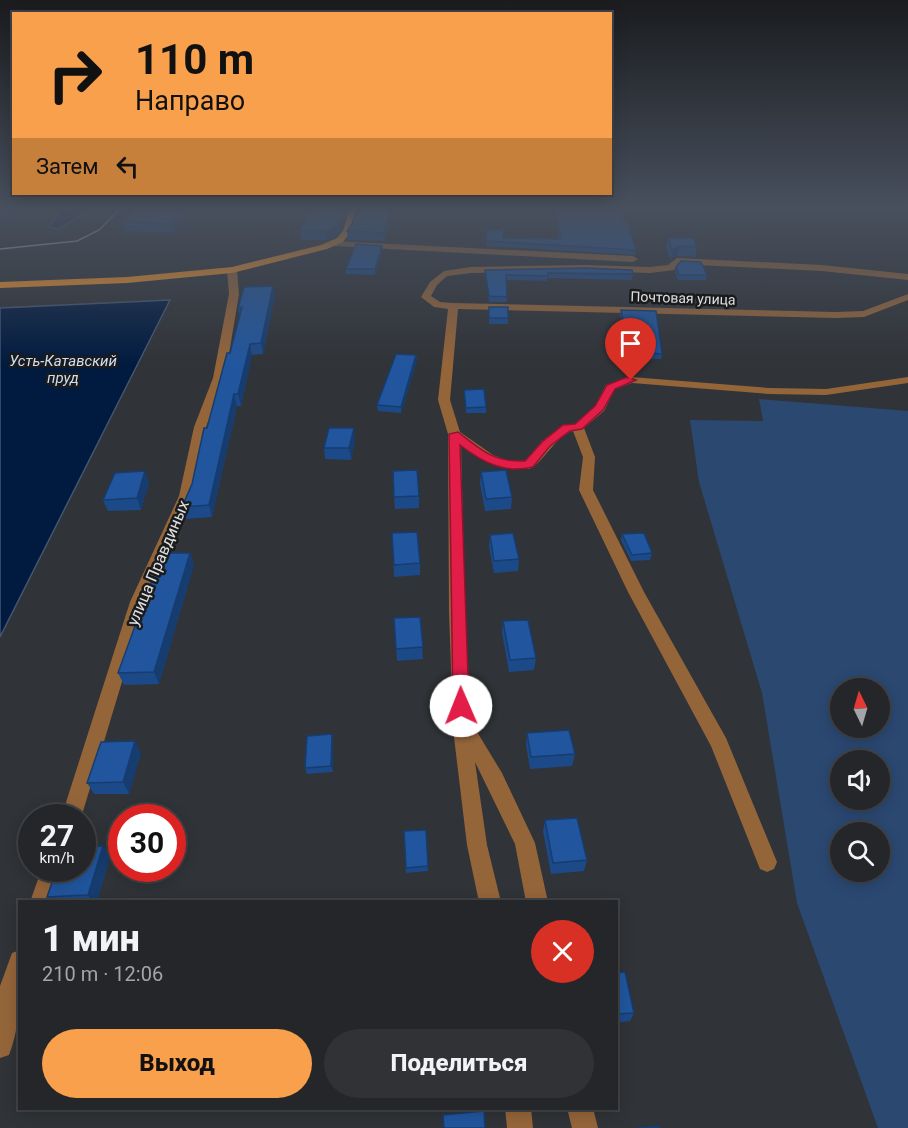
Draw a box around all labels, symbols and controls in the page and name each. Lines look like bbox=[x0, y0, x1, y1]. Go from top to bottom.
text: 110 m bbox=[135, 35, 254, 84]
icon: right bbox=[36, 36, 114, 114]
text: Направо bbox=[135, 85, 245, 117]
icon: left bbox=[111, 150, 144, 183]
text: Затем bbox=[36, 154, 99, 179]
street label: Почтовая улица bbox=[630, 288, 736, 308]
pin bbox=[605, 318, 656, 380]
icon: arrive bbox=[614, 327, 647, 360]
water label: Усть-Катавский пруд bbox=[9, 352, 117, 387]
street label: улица Правдиных bbox=[123, 497, 193, 629]
position arrow bbox=[429, 674, 493, 738]
north arrow bbox=[830, 678, 890, 738]
map controls bbox=[830, 678, 890, 882]
button: sound bbox=[830, 750, 890, 810]
speed limit sign: 30 bbox=[108, 804, 186, 882]
text: 27 bbox=[40, 818, 74, 853]
button: search bbox=[830, 822, 890, 882]
text: km/h bbox=[39, 849, 75, 867]
text: 1 мин bbox=[42, 918, 140, 960]
button: close bbox=[531, 920, 594, 983]
text: 210 m · 12:06 bbox=[42, 962, 163, 986]
button: Выход bbox=[42, 1029, 312, 1098]
button: Поделиться bbox=[324, 1029, 594, 1098]

